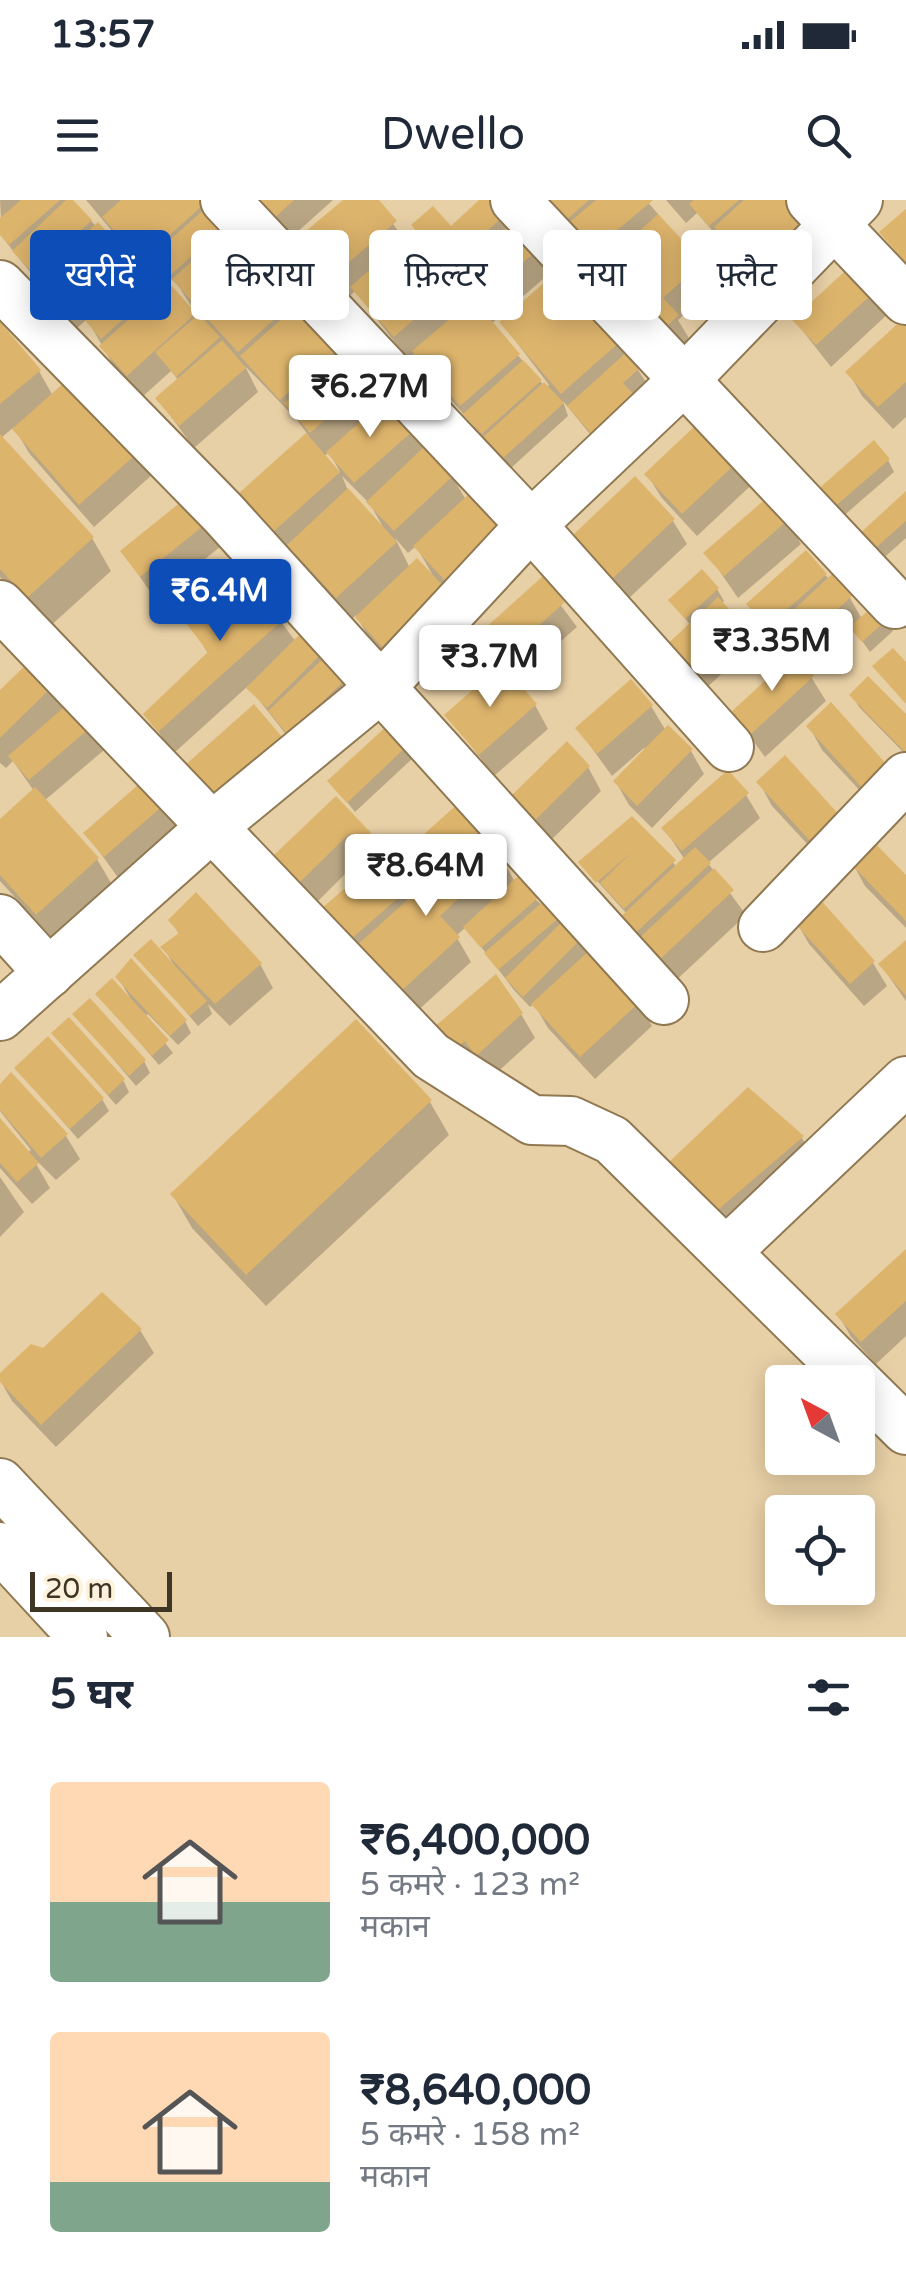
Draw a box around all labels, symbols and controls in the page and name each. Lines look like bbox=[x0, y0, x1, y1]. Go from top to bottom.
text: 13:57 bbox=[50, 12, 155, 58]
icon: menu bbox=[50, 108, 105, 163]
text: Dwello bbox=[381, 108, 525, 162]
icon: search bbox=[801, 108, 856, 163]
chip: खरीदें bbox=[30, 230, 171, 320]
chip: किराया bbox=[191, 230, 349, 320]
chip: फ़िल्टर bbox=[369, 230, 523, 320]
chip: नया bbox=[543, 230, 661, 320]
chip: फ़्लैट bbox=[681, 230, 812, 320]
pin: ₹6.27M bbox=[289, 355, 451, 440]
text: ₹6.27M bbox=[311, 368, 429, 406]
pin: ₹6.4M bbox=[150, 559, 290, 644]
text: ₹6.4M bbox=[171, 572, 269, 610]
pin: ₹3.35M bbox=[691, 609, 853, 694]
text: ₹3.35M bbox=[713, 622, 831, 660]
pin: ₹3.7M bbox=[420, 625, 560, 710]
text: ₹3.7M bbox=[441, 638, 539, 676]
pin: ₹8.64M bbox=[345, 834, 507, 919]
text: ₹8.64M bbox=[367, 847, 485, 885]
north arrow bbox=[765, 1365, 875, 1475]
map controls bbox=[765, 1365, 875, 1605]
button: locate bbox=[765, 1495, 875, 1605]
scale bar bbox=[30, 1567, 172, 1612]
text: 20 m bbox=[45, 1572, 113, 1606]
text: 5 घर bbox=[50, 1669, 133, 1720]
icon: filters bbox=[801, 1670, 856, 1725]
text: ₹6,400,000 bbox=[360, 1815, 590, 1866]
icon: home bbox=[130, 1822, 250, 1942]
text: 5 कमरे · 123 m² bbox=[360, 1866, 580, 1904]
text: मकान bbox=[360, 1908, 430, 1946]
text: ₹8,640,000 bbox=[360, 2065, 591, 2116]
icon: home bbox=[130, 2072, 250, 2192]
text: 5 कमरे · 158 m² bbox=[360, 2116, 580, 2154]
text: मकान bbox=[360, 2158, 430, 2196]

